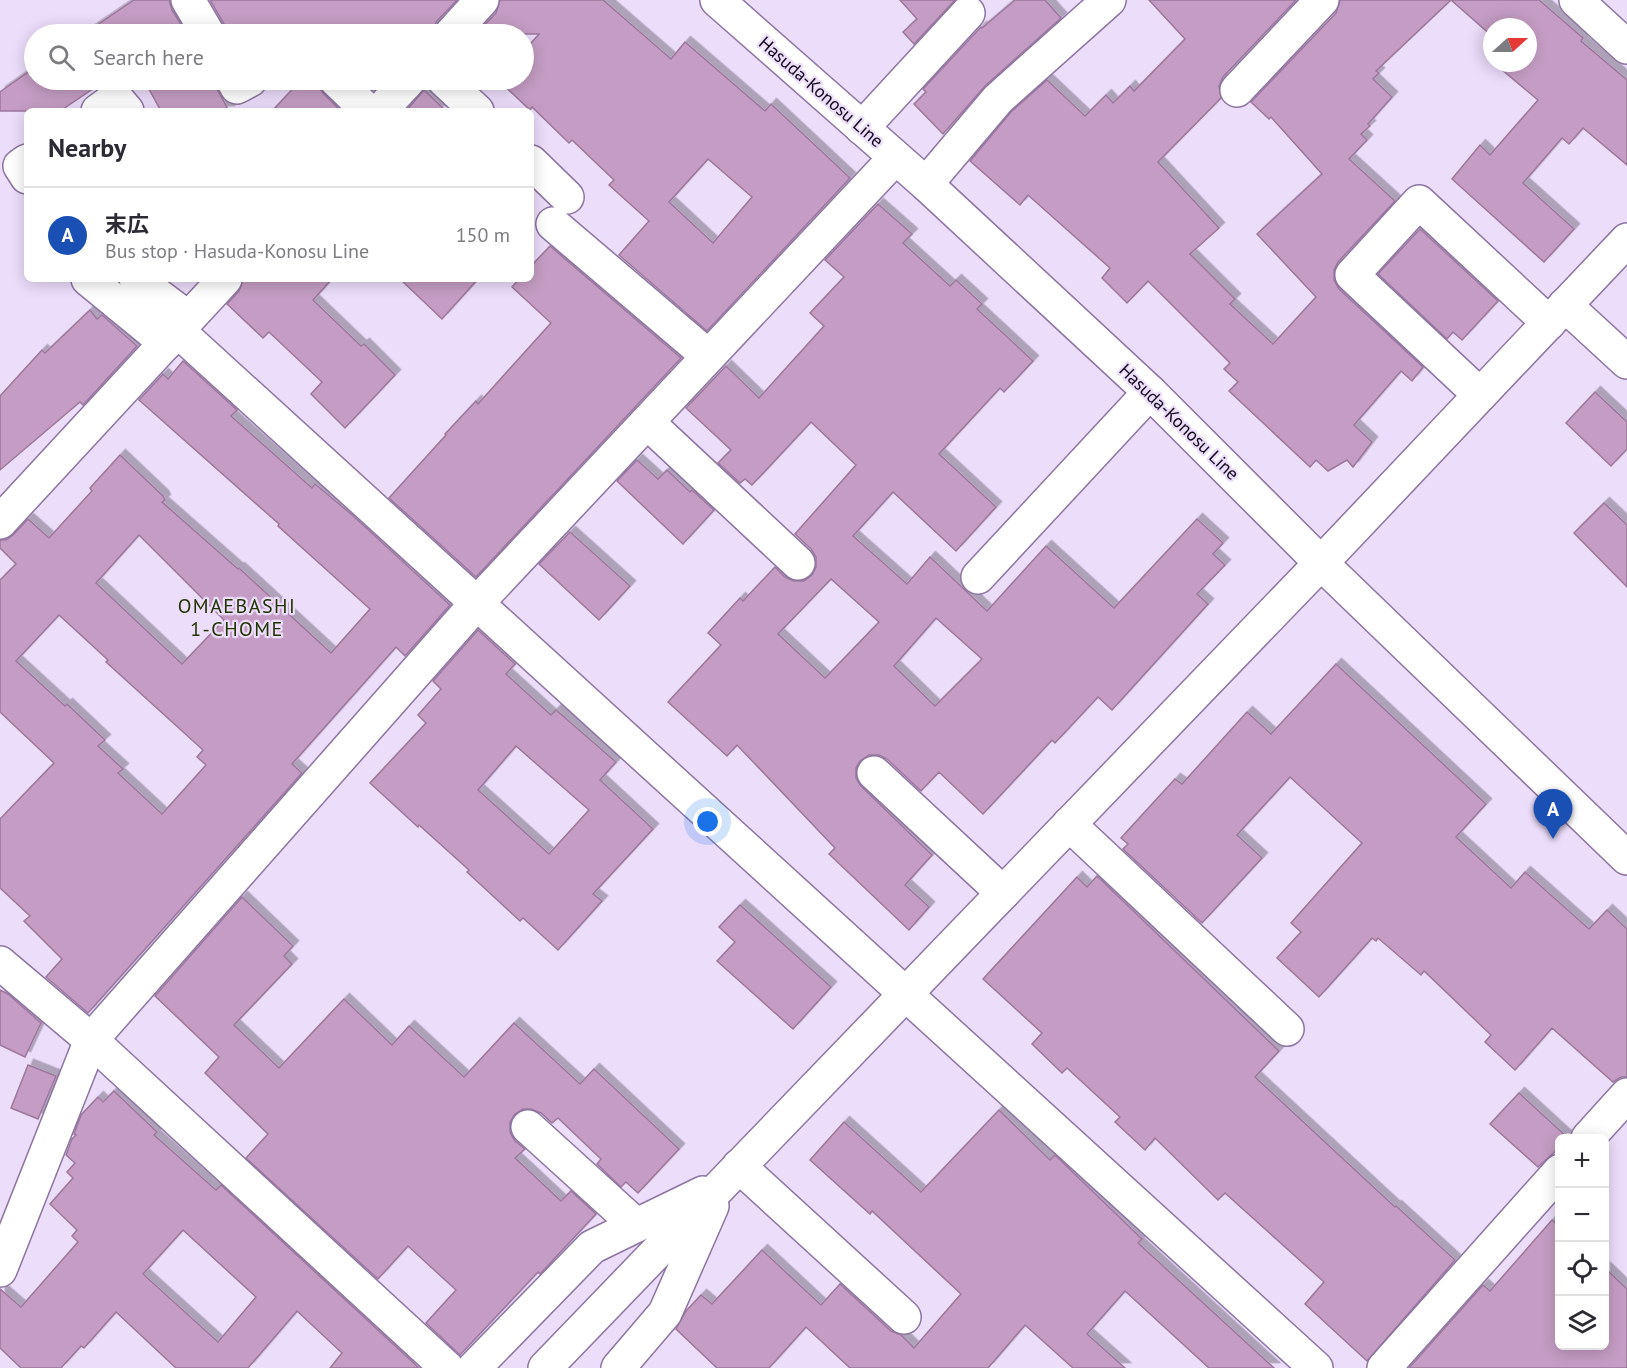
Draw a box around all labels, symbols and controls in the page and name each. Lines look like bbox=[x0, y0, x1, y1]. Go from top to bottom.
north arrow bbox=[1483, 18, 1537, 72]
search box bbox=[24, 24, 534, 90]
street label: Hasuda-Konosu Line bbox=[754, 31, 888, 152]
icon: search bbox=[45, 41, 78, 74]
text: Search here bbox=[93, 43, 204, 71]
text: Nearby bbox=[48, 131, 126, 164]
text: 末広 bbox=[105, 210, 149, 238]
text: A bbox=[61, 222, 74, 248]
text: 150 m bbox=[456, 222, 510, 248]
text: Bus stop · Hasuda-Konosu Line bbox=[105, 238, 369, 264]
street label: Hasuda-Konosu Line bbox=[1115, 359, 1244, 485]
district label: OMAEBASHI 1-CHOME bbox=[178, 593, 296, 642]
pin: A bbox=[1534, 790, 1572, 839]
your location bbox=[693, 807, 722, 836]
map controls bbox=[1555, 1134, 1609, 1350]
button: + bbox=[1555, 1134, 1609, 1188]
button: − bbox=[1555, 1188, 1609, 1242]
button: locate bbox=[1555, 1242, 1609, 1296]
button: layers bbox=[1555, 1296, 1609, 1350]

